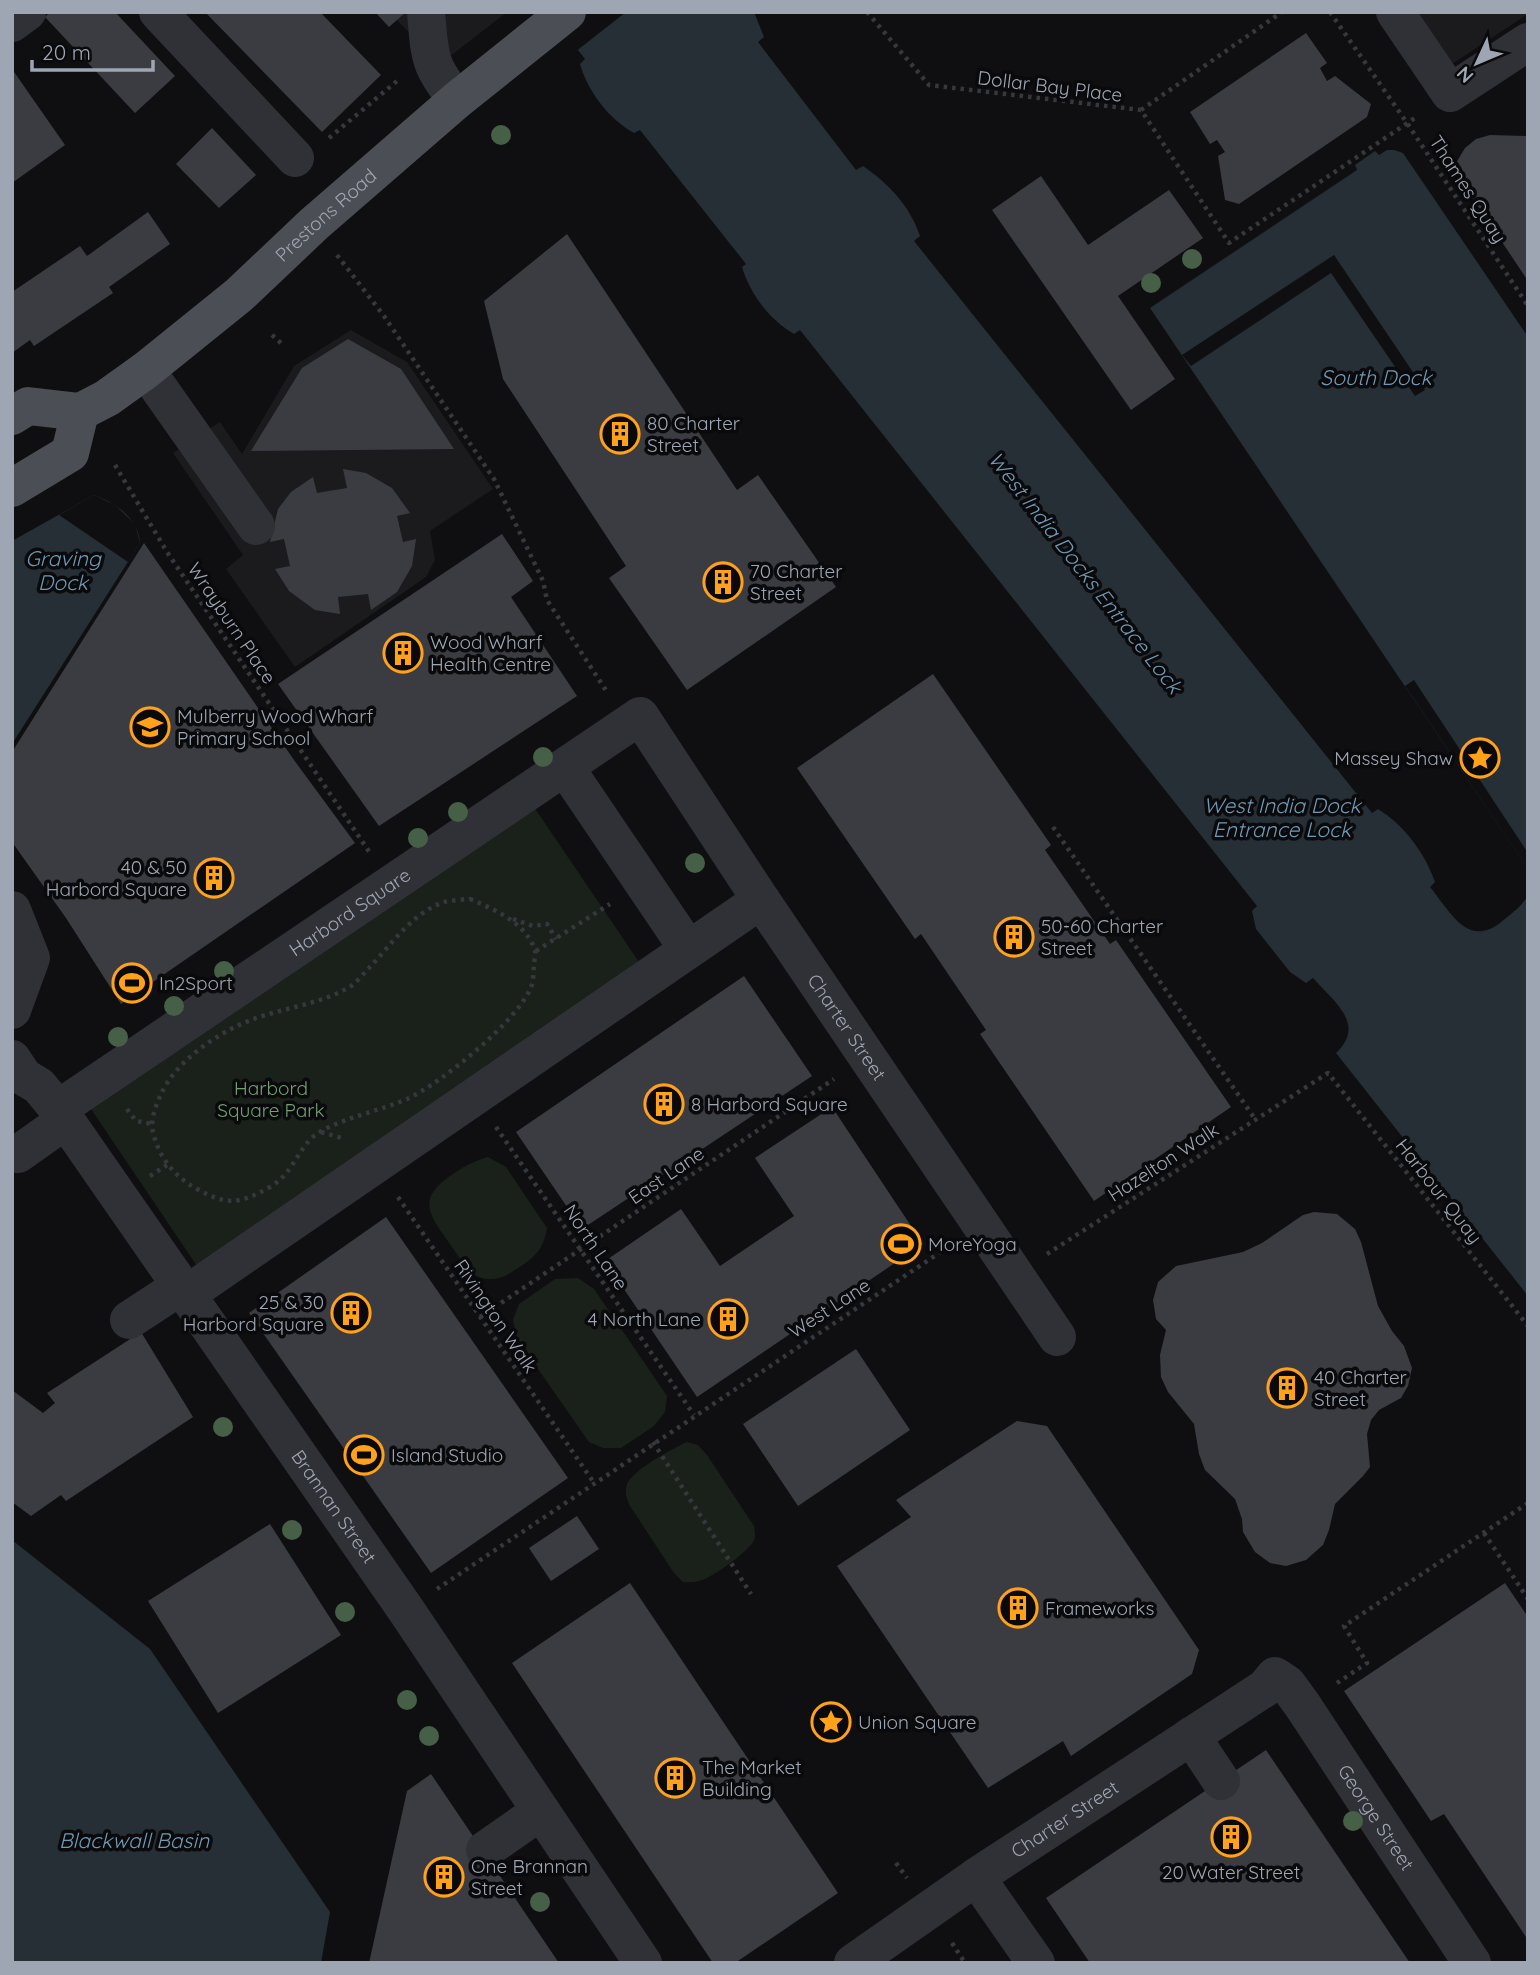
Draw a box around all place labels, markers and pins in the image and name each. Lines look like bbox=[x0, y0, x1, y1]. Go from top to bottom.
place label: 80 Charter Street bbox=[647, 411, 741, 457]
building icon: 80 Charter Street bbox=[599, 413, 641, 455]
place label: 70 Charter Street bbox=[750, 559, 843, 605]
building icon: 70 Charter Street bbox=[702, 561, 744, 603]
place label: Wood Wharf Health Centre bbox=[430, 630, 551, 676]
building icon: Wood Wharf Health Centre bbox=[382, 632, 424, 674]
place label: Mulberry Wood Wharf Primary School bbox=[177, 704, 373, 750]
school or university icon: Mulberry Wood Wharf Primary School bbox=[129, 706, 171, 748]
place icon: Massey Shaw bbox=[1459, 737, 1501, 779]
place label: Massey Shaw bbox=[1334, 746, 1453, 770]
place label: 40 & 50 Harbord Square bbox=[46, 855, 187, 901]
building icon: 40 & 50 Harbord Square bbox=[193, 857, 235, 899]
place label: 50-60 Charter Street bbox=[1041, 914, 1164, 960]
building icon: 50-60 Charter Street bbox=[993, 916, 1035, 958]
sports icon: In2Sport bbox=[111, 962, 153, 1004]
place label: In2Sport bbox=[159, 971, 233, 995]
building icon: 8 Harbord Square bbox=[643, 1083, 685, 1125]
place label: 8 Harbord Square bbox=[691, 1092, 848, 1116]
sports icon: MoreYoga bbox=[880, 1223, 922, 1265]
place label: MoreYoga bbox=[928, 1232, 1017, 1256]
place label: 25 & 30 Harbord Square bbox=[183, 1290, 324, 1336]
building icon: 25 & 30 Harbord Square bbox=[330, 1292, 372, 1334]
building icon: 4 North Lane bbox=[707, 1298, 749, 1340]
place label: 4 North Lane bbox=[587, 1307, 701, 1331]
place label: 40 Charter Street bbox=[1314, 1365, 1408, 1411]
building icon: 40 Charter Street bbox=[1266, 1367, 1308, 1409]
sports icon: Island Studio bbox=[343, 1434, 385, 1476]
place label: Island Studio bbox=[391, 1443, 503, 1467]
building icon: Frameworks bbox=[997, 1587, 1039, 1629]
place label: Frameworks bbox=[1045, 1596, 1154, 1620]
place icon: Union Square bbox=[810, 1701, 852, 1743]
place label: Union Square bbox=[858, 1710, 976, 1734]
place label: The Market Building bbox=[702, 1755, 802, 1801]
building icon: The Market Building bbox=[654, 1757, 696, 1799]
building icon: 20 Water Street bbox=[1210, 1816, 1252, 1858]
place label: One Brannan Street bbox=[471, 1854, 588, 1900]
building icon: One Brannan Street bbox=[423, 1856, 465, 1898]
place label: 20 Water Street bbox=[1162, 1860, 1300, 1884]

